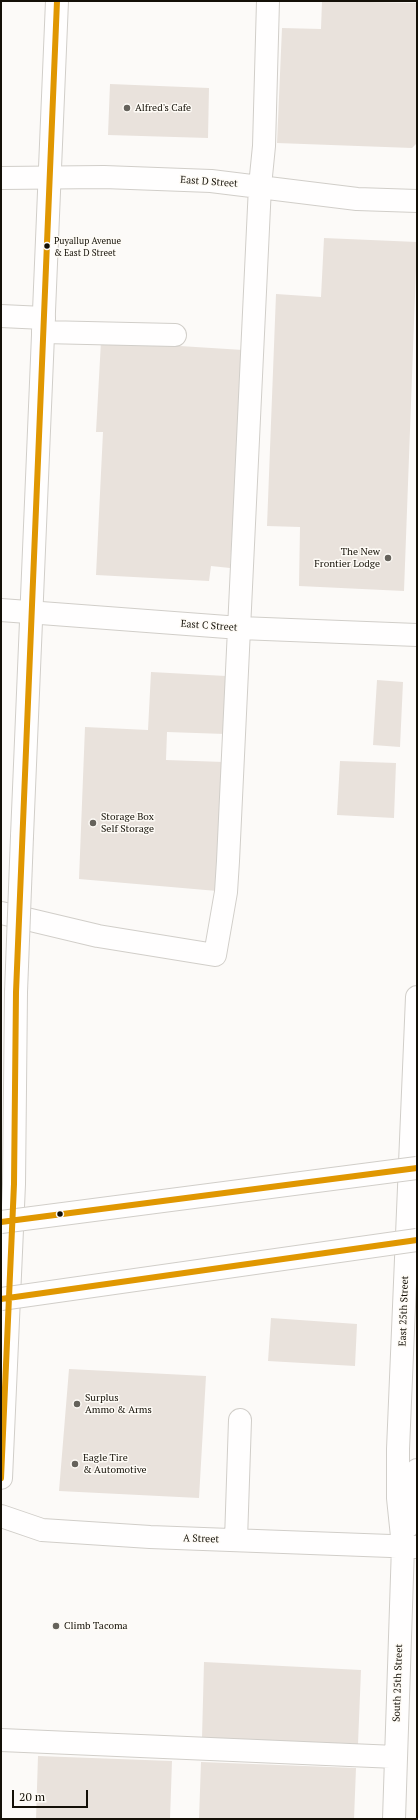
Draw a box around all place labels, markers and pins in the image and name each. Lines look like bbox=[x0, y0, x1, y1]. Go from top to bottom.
place label: Alfred's Cafe bbox=[135, 102, 191, 114]
marker: Alfred's Cafe bbox=[122, 103, 132, 113]
place label: Puyallup Avenue & East D Street bbox=[54, 236, 121, 257]
marker: Puyallup Avenue & East D Street bbox=[42, 241, 52, 251]
place label: The New Frontier Lodge bbox=[314, 546, 380, 570]
marker: The New Frontier Lodge bbox=[383, 553, 393, 563]
place label: Storage Box Self Storage bbox=[101, 811, 154, 834]
marker: Storage Box Self Storage bbox=[88, 818, 98, 828]
unlabelled marker bbox=[55, 1209, 65, 1219]
place label: Surplus Ammo & Arms bbox=[85, 1392, 152, 1416]
marker: Surplus Ammo & Arms bbox=[72, 1399, 82, 1409]
place label: Eagle Tire & Automotive bbox=[83, 1452, 147, 1476]
marker: Eagle Tire & Automotive bbox=[70, 1459, 80, 1469]
place label: Climb Tacoma bbox=[64, 1620, 128, 1632]
marker: Climb Tacoma bbox=[51, 1621, 61, 1631]

